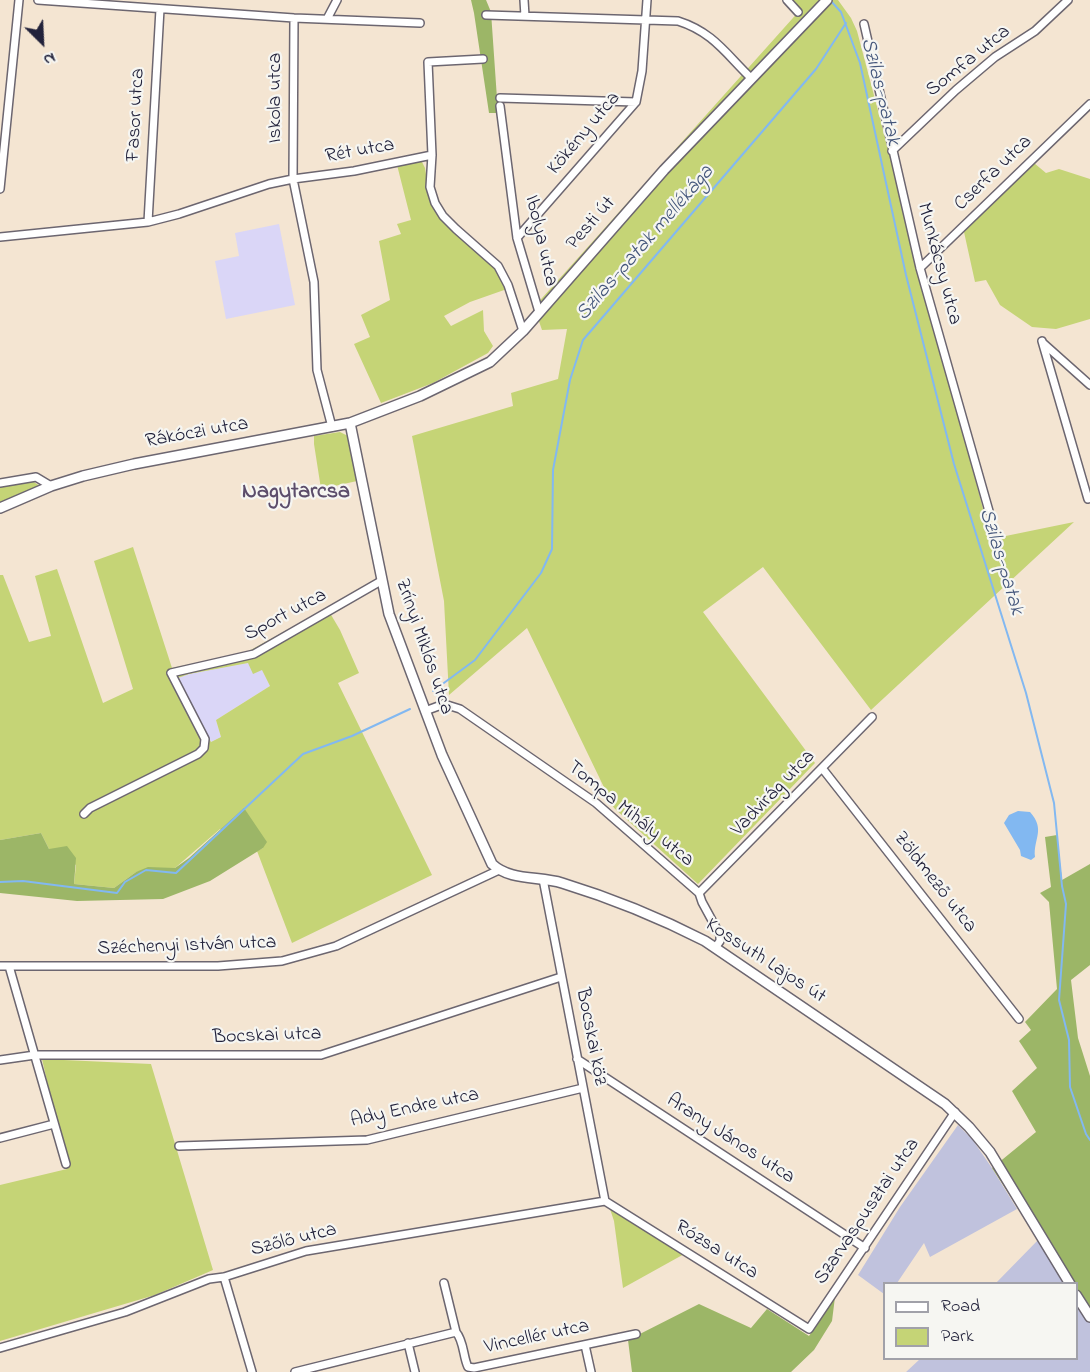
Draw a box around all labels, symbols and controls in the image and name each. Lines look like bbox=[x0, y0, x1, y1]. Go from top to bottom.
north arrow bbox=[12, 12, 72, 72]
street label: Somfa utca bbox=[922, 21, 1016, 103]
water label: Szilas-patak bbox=[853, 36, 905, 148]
text: N bbox=[40, 45, 59, 72]
street label: Iskola utca bbox=[265, 53, 289, 143]
street label: Fasor utca bbox=[123, 68, 151, 162]
street label: Kökény utca bbox=[543, 88, 627, 180]
street label: Cserfa utca bbox=[950, 131, 1038, 217]
street label: Rét utca bbox=[324, 134, 396, 170]
water label: Szilas-patak mellékága bbox=[572, 161, 720, 327]
street label: Pesti út bbox=[562, 192, 622, 256]
street label: Ibolya utca bbox=[518, 193, 562, 289]
street label: Munkácsy utca bbox=[910, 200, 966, 328]
street label: Rákóczi utca bbox=[144, 413, 250, 455]
district label: Nagytarcsa bbox=[242, 480, 350, 506]
water label: Szilas-patak bbox=[972, 506, 1028, 618]
street label: Zrínyi Miklós utca bbox=[389, 576, 457, 718]
street label: Sport utca bbox=[241, 584, 331, 648]
street label: Vadvirág utca bbox=[727, 746, 821, 842]
street label: Tompa Mihály utca bbox=[562, 757, 698, 873]
street label: Zöldmező utca bbox=[887, 828, 981, 938]
street label: Kossuth Lajos út bbox=[700, 914, 830, 1010]
street label: Széchenyi István utca bbox=[97, 932, 277, 962]
street label: Bocskai köz bbox=[569, 986, 611, 1088]
street label: Bocskai utca bbox=[212, 1023, 322, 1051]
street label: Ady Endre utca bbox=[349, 1084, 481, 1134]
street label: Arany János utca bbox=[661, 1090, 799, 1190]
street label: Szarvaspusztai utca bbox=[810, 1134, 926, 1290]
street label: Rózsa utca bbox=[670, 1216, 762, 1286]
street label: Szőlő utca bbox=[249, 1219, 339, 1263]
legend bbox=[883, 1282, 1078, 1360]
text: Road bbox=[941, 1294, 980, 1320]
street label: Vincellér utca bbox=[482, 1315, 592, 1361]
text: Park bbox=[941, 1324, 974, 1350]

